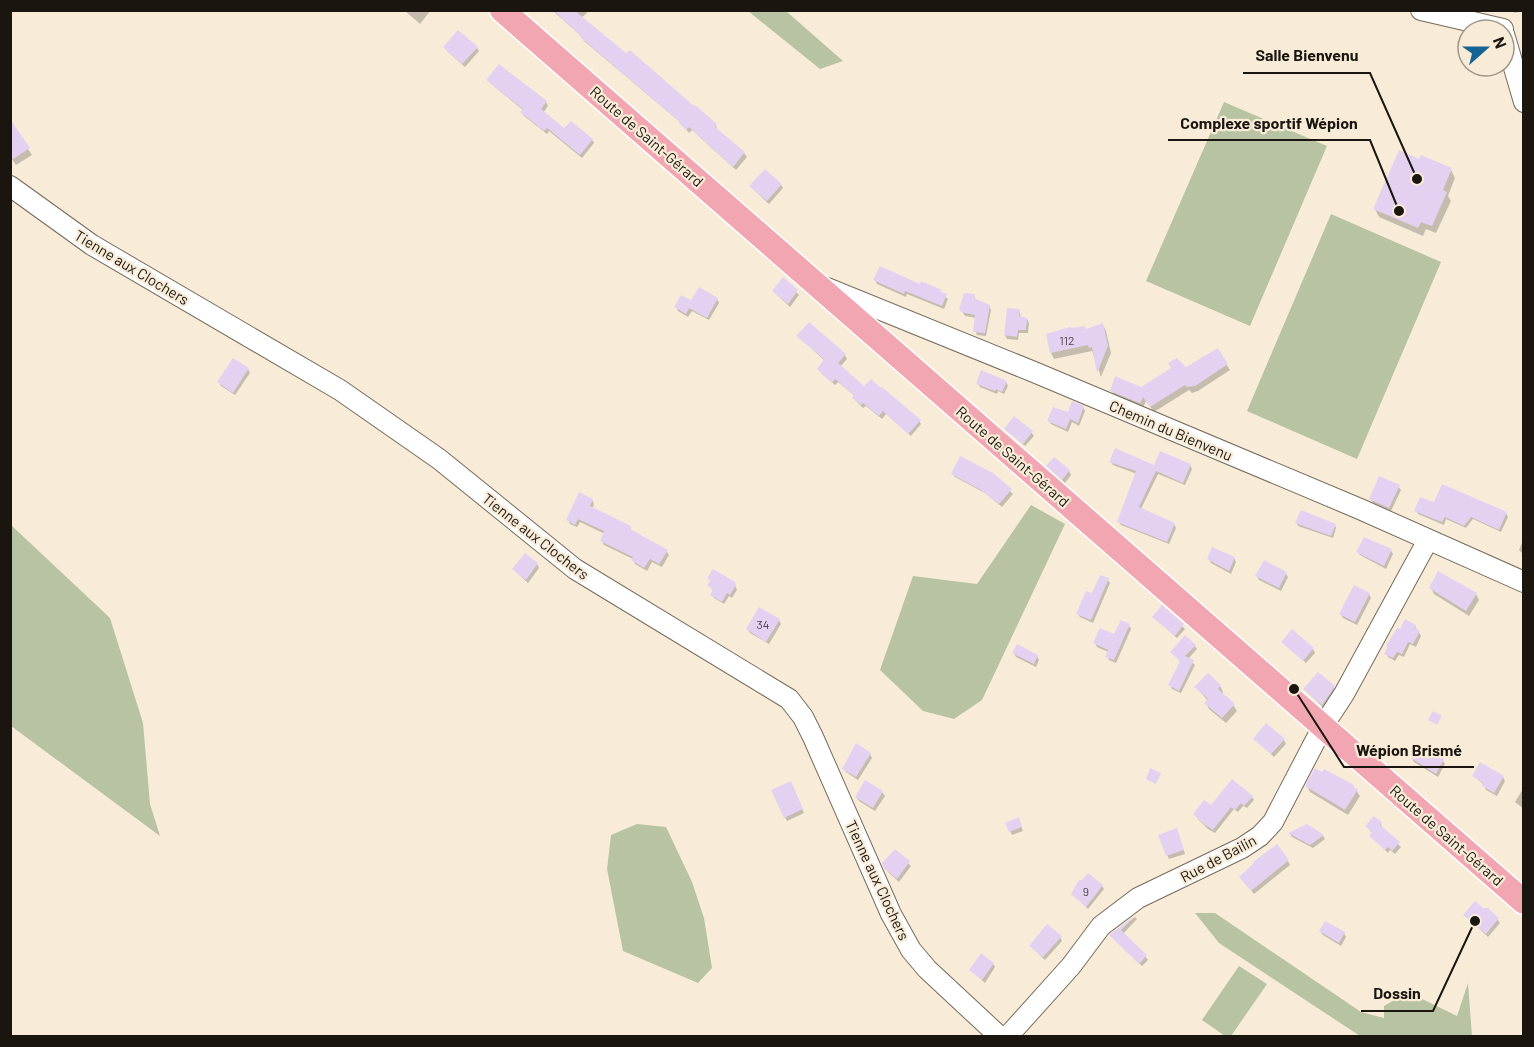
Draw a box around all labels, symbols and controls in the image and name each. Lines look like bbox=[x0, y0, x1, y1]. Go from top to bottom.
north arrow bbox=[1456, 18, 1516, 78]
text: N bbox=[1490, 34, 1511, 51]
callout: Salle Bienvenu bbox=[1243, 39, 1370, 73]
text: Salle Bienvenu bbox=[1256, 45, 1358, 64]
street label: Route de Saint-Gérard bbox=[587, 82, 707, 190]
callout: Complexe sportif Wépion bbox=[1168, 106, 1370, 140]
text: Complexe sportif Wépion bbox=[1180, 113, 1358, 132]
street label: Tienne aux Clochers bbox=[72, 226, 192, 308]
house number: 112 bbox=[1060, 333, 1074, 347]
street label: Chemin du Bienvenu bbox=[1107, 396, 1235, 464]
street label: Route de Saint-Gérard bbox=[953, 402, 1073, 510]
street label: Tienne aux Clochers bbox=[479, 489, 593, 583]
house number: 34 bbox=[757, 617, 769, 631]
callout: Wépion Brismé bbox=[1344, 733, 1474, 767]
text: Wépion Brismé bbox=[1356, 740, 1462, 759]
street label: Route de Saint-Gérard bbox=[1387, 781, 1507, 889]
street label: Tienne aux Clochers bbox=[842, 817, 914, 943]
street label: Rue de Bailin bbox=[1177, 830, 1259, 886]
house number: 9 bbox=[1083, 884, 1089, 898]
callout: Dossin bbox=[1361, 977, 1433, 1011]
text: Dossin bbox=[1373, 983, 1421, 1002]

